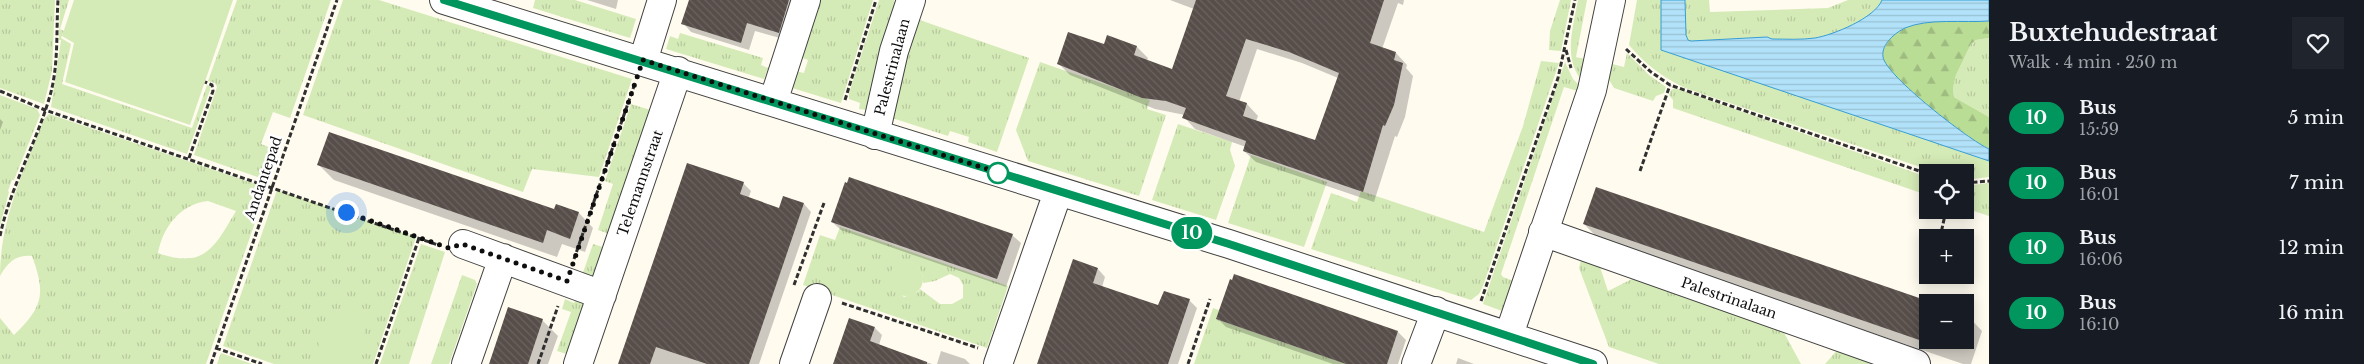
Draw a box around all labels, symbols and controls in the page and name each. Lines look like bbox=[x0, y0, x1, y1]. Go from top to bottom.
street label: Palestrinalaan bbox=[870, 16, 914, 118]
button: heart bbox=[2292, 17, 2344, 69]
text: Buxtehudestraat bbox=[2009, 18, 2218, 47]
text: Walk · 4 min · 250 m bbox=[2009, 52, 2177, 72]
text: Bus bbox=[2079, 96, 2116, 119]
text: 5 min bbox=[2288, 106, 2344, 129]
text: 10 bbox=[2026, 107, 2047, 129]
text: 15:59 bbox=[2079, 119, 2119, 139]
street label: Telemannstraat bbox=[613, 127, 667, 239]
street label: Andantepad bbox=[240, 133, 286, 223]
text: Bus bbox=[2079, 161, 2116, 184]
unlabelled marker bbox=[987, 162, 1009, 184]
map controls bbox=[1919, 164, 1974, 349]
button: locate bbox=[1919, 164, 1974, 219]
text: 7 min bbox=[2289, 171, 2344, 194]
text: 10 bbox=[2026, 172, 2047, 194]
text: 16:01 bbox=[2079, 184, 2120, 204]
your location bbox=[334, 200, 359, 225]
line badge: 10 bbox=[1170, 217, 1214, 249]
text: 10 bbox=[1181, 222, 1203, 244]
text: Bus bbox=[2079, 226, 2116, 249]
button: + bbox=[1919, 229, 1974, 284]
text: 12 min bbox=[2278, 236, 2344, 259]
text: 10 bbox=[2026, 237, 2047, 259]
text: 16:06 bbox=[2079, 249, 2123, 269]
street label: Palestrinalaan bbox=[1679, 273, 1780, 323]
text: Bus bbox=[2079, 291, 2116, 314]
button: − bbox=[1919, 294, 1974, 349]
text: 16 min bbox=[2278, 301, 2344, 324]
text: 10 bbox=[2026, 302, 2047, 324]
text: 16:10 bbox=[2079, 314, 2120, 334]

